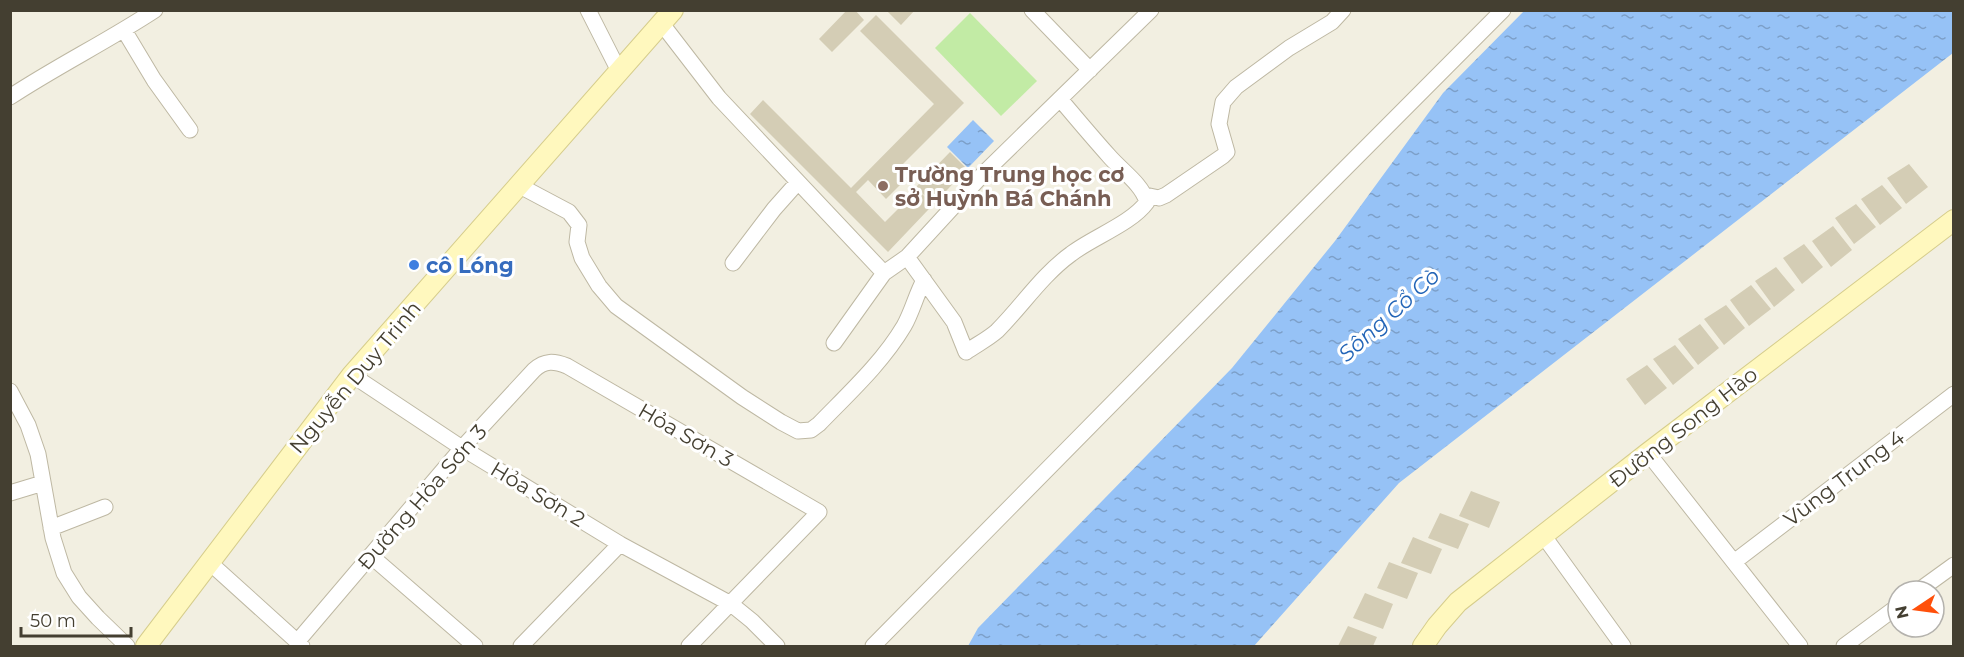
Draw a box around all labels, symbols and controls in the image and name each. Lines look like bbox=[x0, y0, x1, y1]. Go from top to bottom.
place label: Trường Trung học cơ sở Huỳnh Bá Chánh bbox=[895, 162, 1124, 211]
marker: Trường Trung học cơ sở Huỳnh Bá Chánh bbox=[876, 179, 890, 193]
place label: cô Lóng bbox=[426, 253, 514, 278]
marker: cô Lóng bbox=[407, 258, 421, 272]
water label: Sông Cổ Cò bbox=[1333, 262, 1445, 368]
street label: Nguyễn Duy Trinh bbox=[284, 296, 426, 458]
street label: Đường Song Hào bbox=[1604, 361, 1762, 493]
street label: Hỏa Sơn 3 bbox=[634, 398, 738, 472]
street label: Đường Hỏa Sơn 3 bbox=[352, 419, 492, 575]
street label: Vùng Trung 4 bbox=[1779, 424, 1909, 531]
street label: Hỏa Sơn 2 bbox=[486, 456, 590, 532]
north arrow bbox=[1886, 579, 1946, 639]
scale bar bbox=[21, 600, 130, 638]
text: N bbox=[1891, 604, 1913, 621]
text: 50 m bbox=[30, 610, 76, 632]

